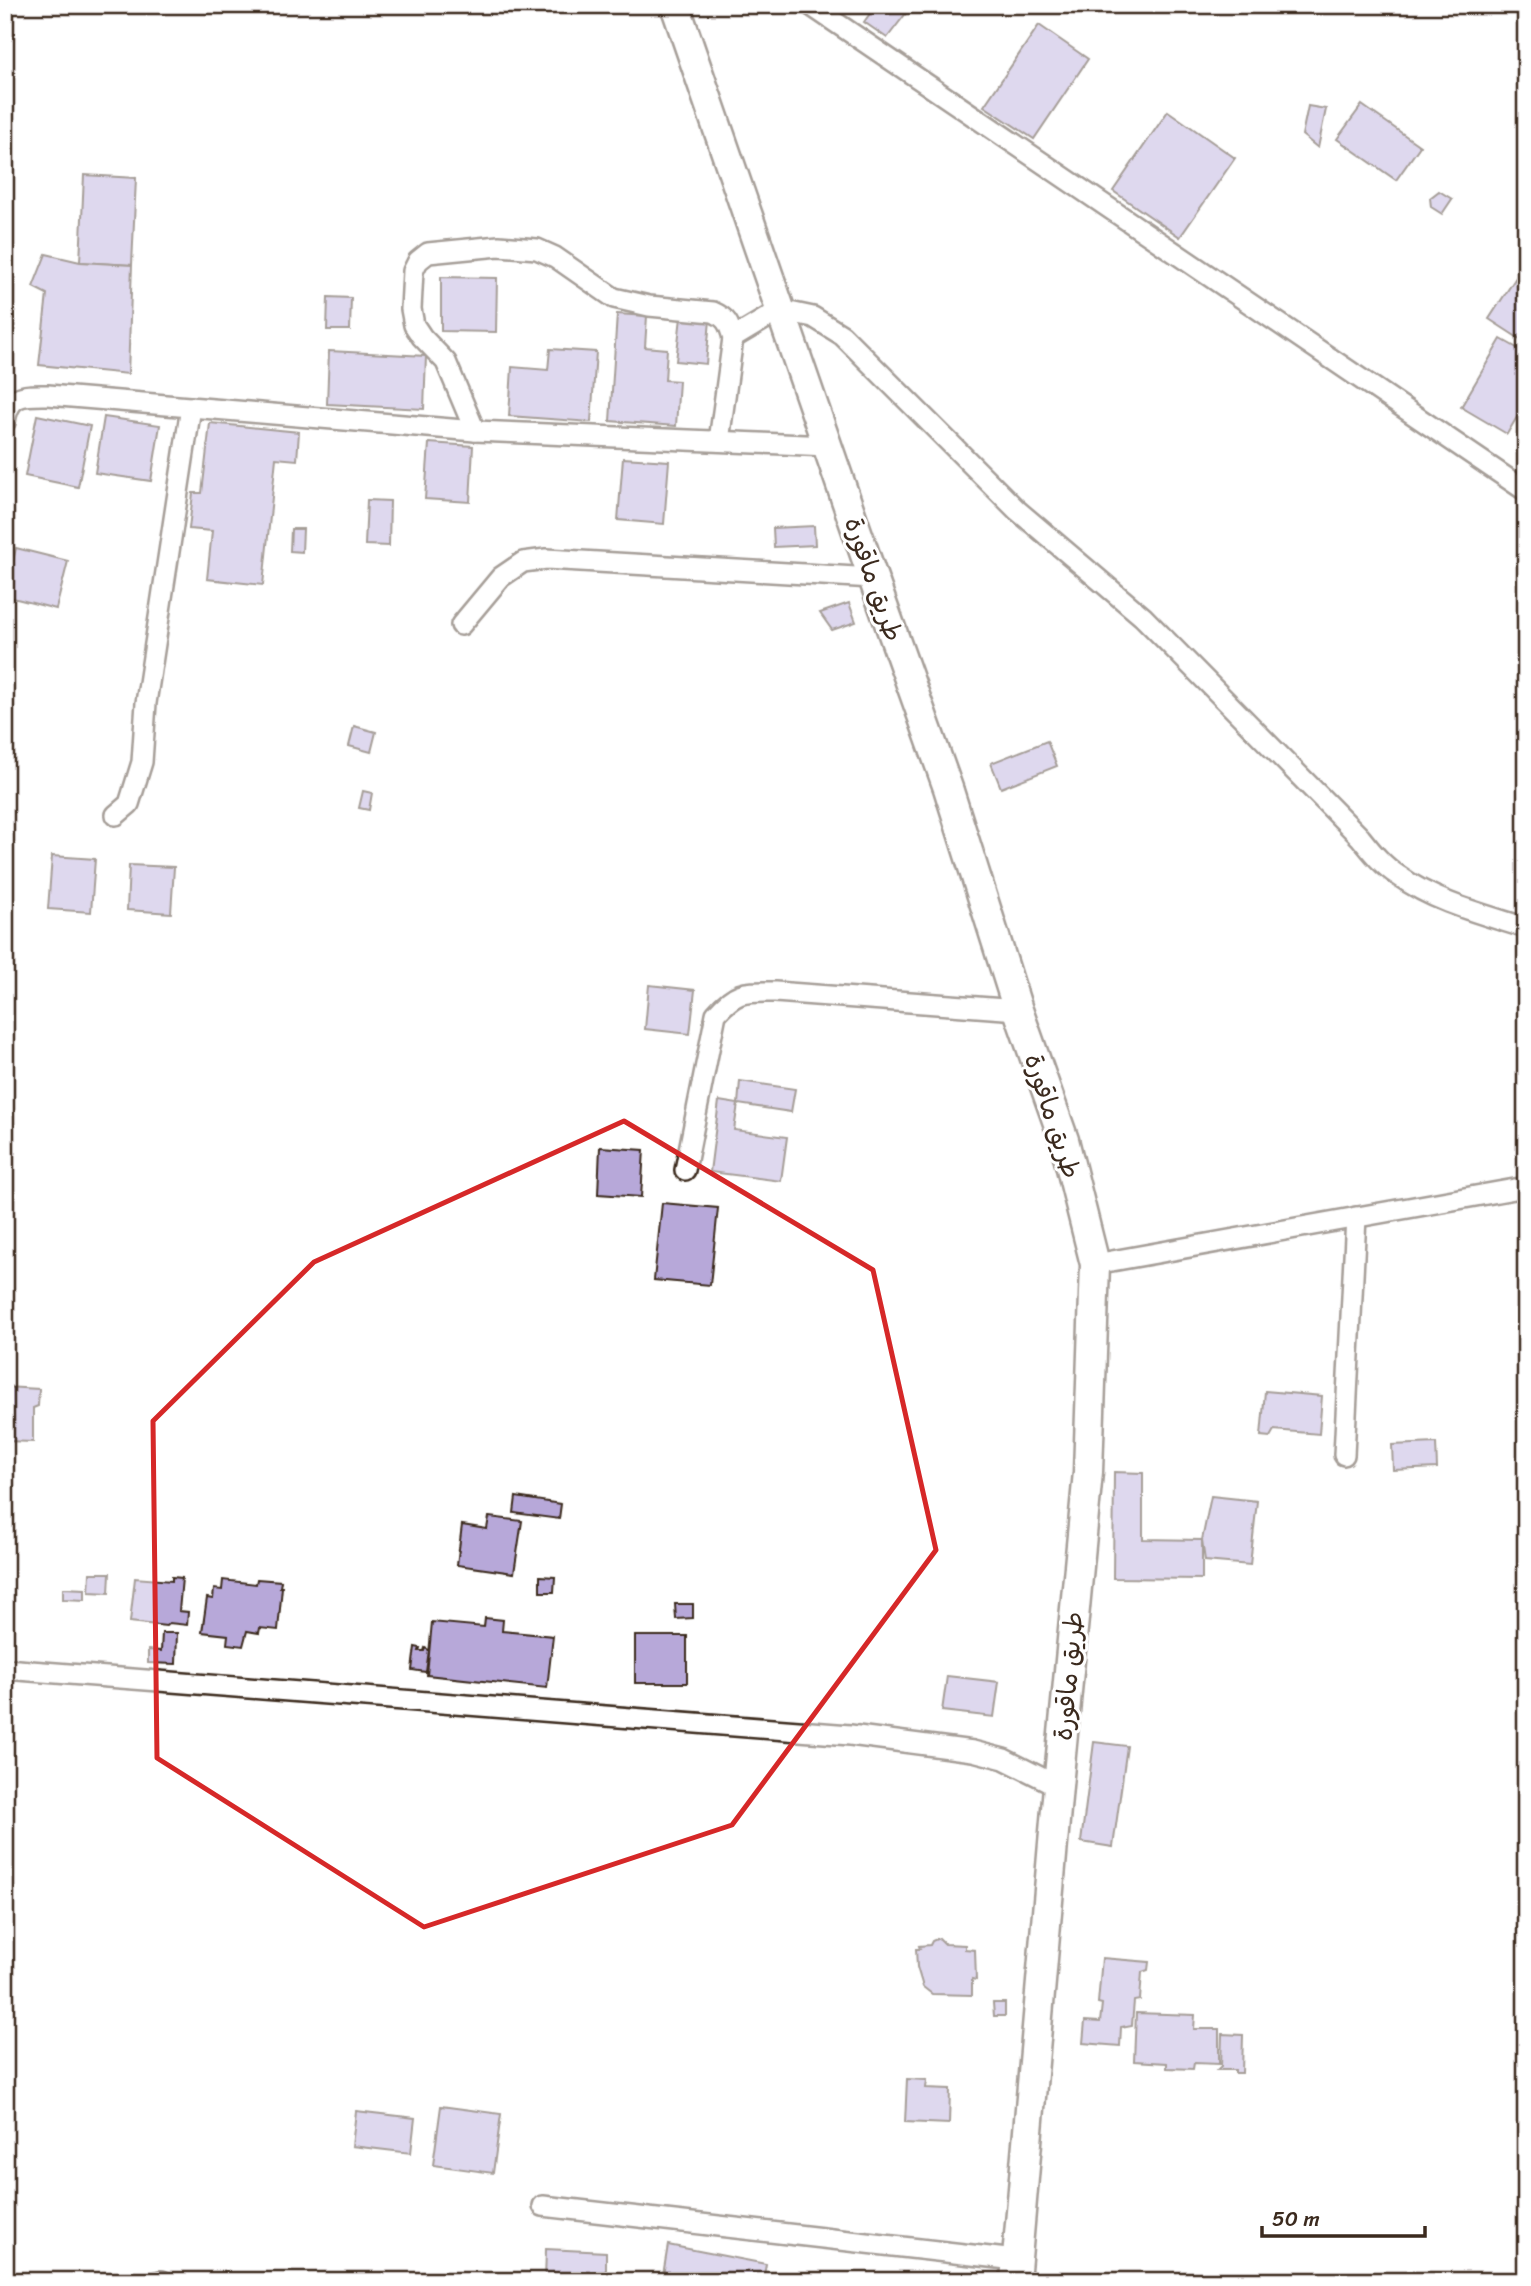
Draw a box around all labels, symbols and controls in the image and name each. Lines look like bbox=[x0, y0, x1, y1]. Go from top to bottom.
street label: طريق ماقورة bbox=[831, 510, 917, 648]
street label: طريق ماقورة bbox=[1011, 1047, 1095, 1185]
street label: طريق ماقورة bbox=[1039, 1610, 1097, 1742]
scale bar bbox=[1262, 2195, 1424, 2239]
text: 50 m bbox=[1272, 2200, 1320, 2238]

